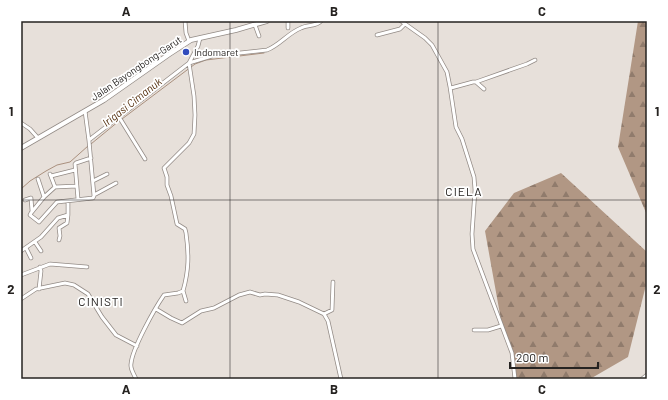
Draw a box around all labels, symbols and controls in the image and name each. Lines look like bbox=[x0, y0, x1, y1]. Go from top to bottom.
text: A bbox=[122, 3, 131, 19]
text: B bbox=[330, 3, 338, 19]
text: C bbox=[538, 3, 546, 19]
street label: Jalan Bayongbong-Garut bbox=[88, 33, 184, 103]
place label: Indomaret bbox=[194, 46, 239, 58]
marker: Indomaret bbox=[181, 47, 191, 57]
water label: Irigasi Cimanuk bbox=[99, 74, 164, 129]
text: 1 bbox=[9, 103, 13, 119]
text: 1 bbox=[655, 103, 659, 119]
district label: CIELA bbox=[445, 184, 483, 198]
text: 2 bbox=[7, 281, 15, 297]
text: 2 bbox=[653, 281, 661, 297]
district label: CINISTI bbox=[78, 294, 124, 308]
scale bar bbox=[510, 344, 598, 370]
text: 200 m bbox=[516, 350, 548, 364]
text: A bbox=[122, 381, 131, 397]
text: B bbox=[330, 381, 338, 397]
text: C bbox=[538, 381, 546, 397]

